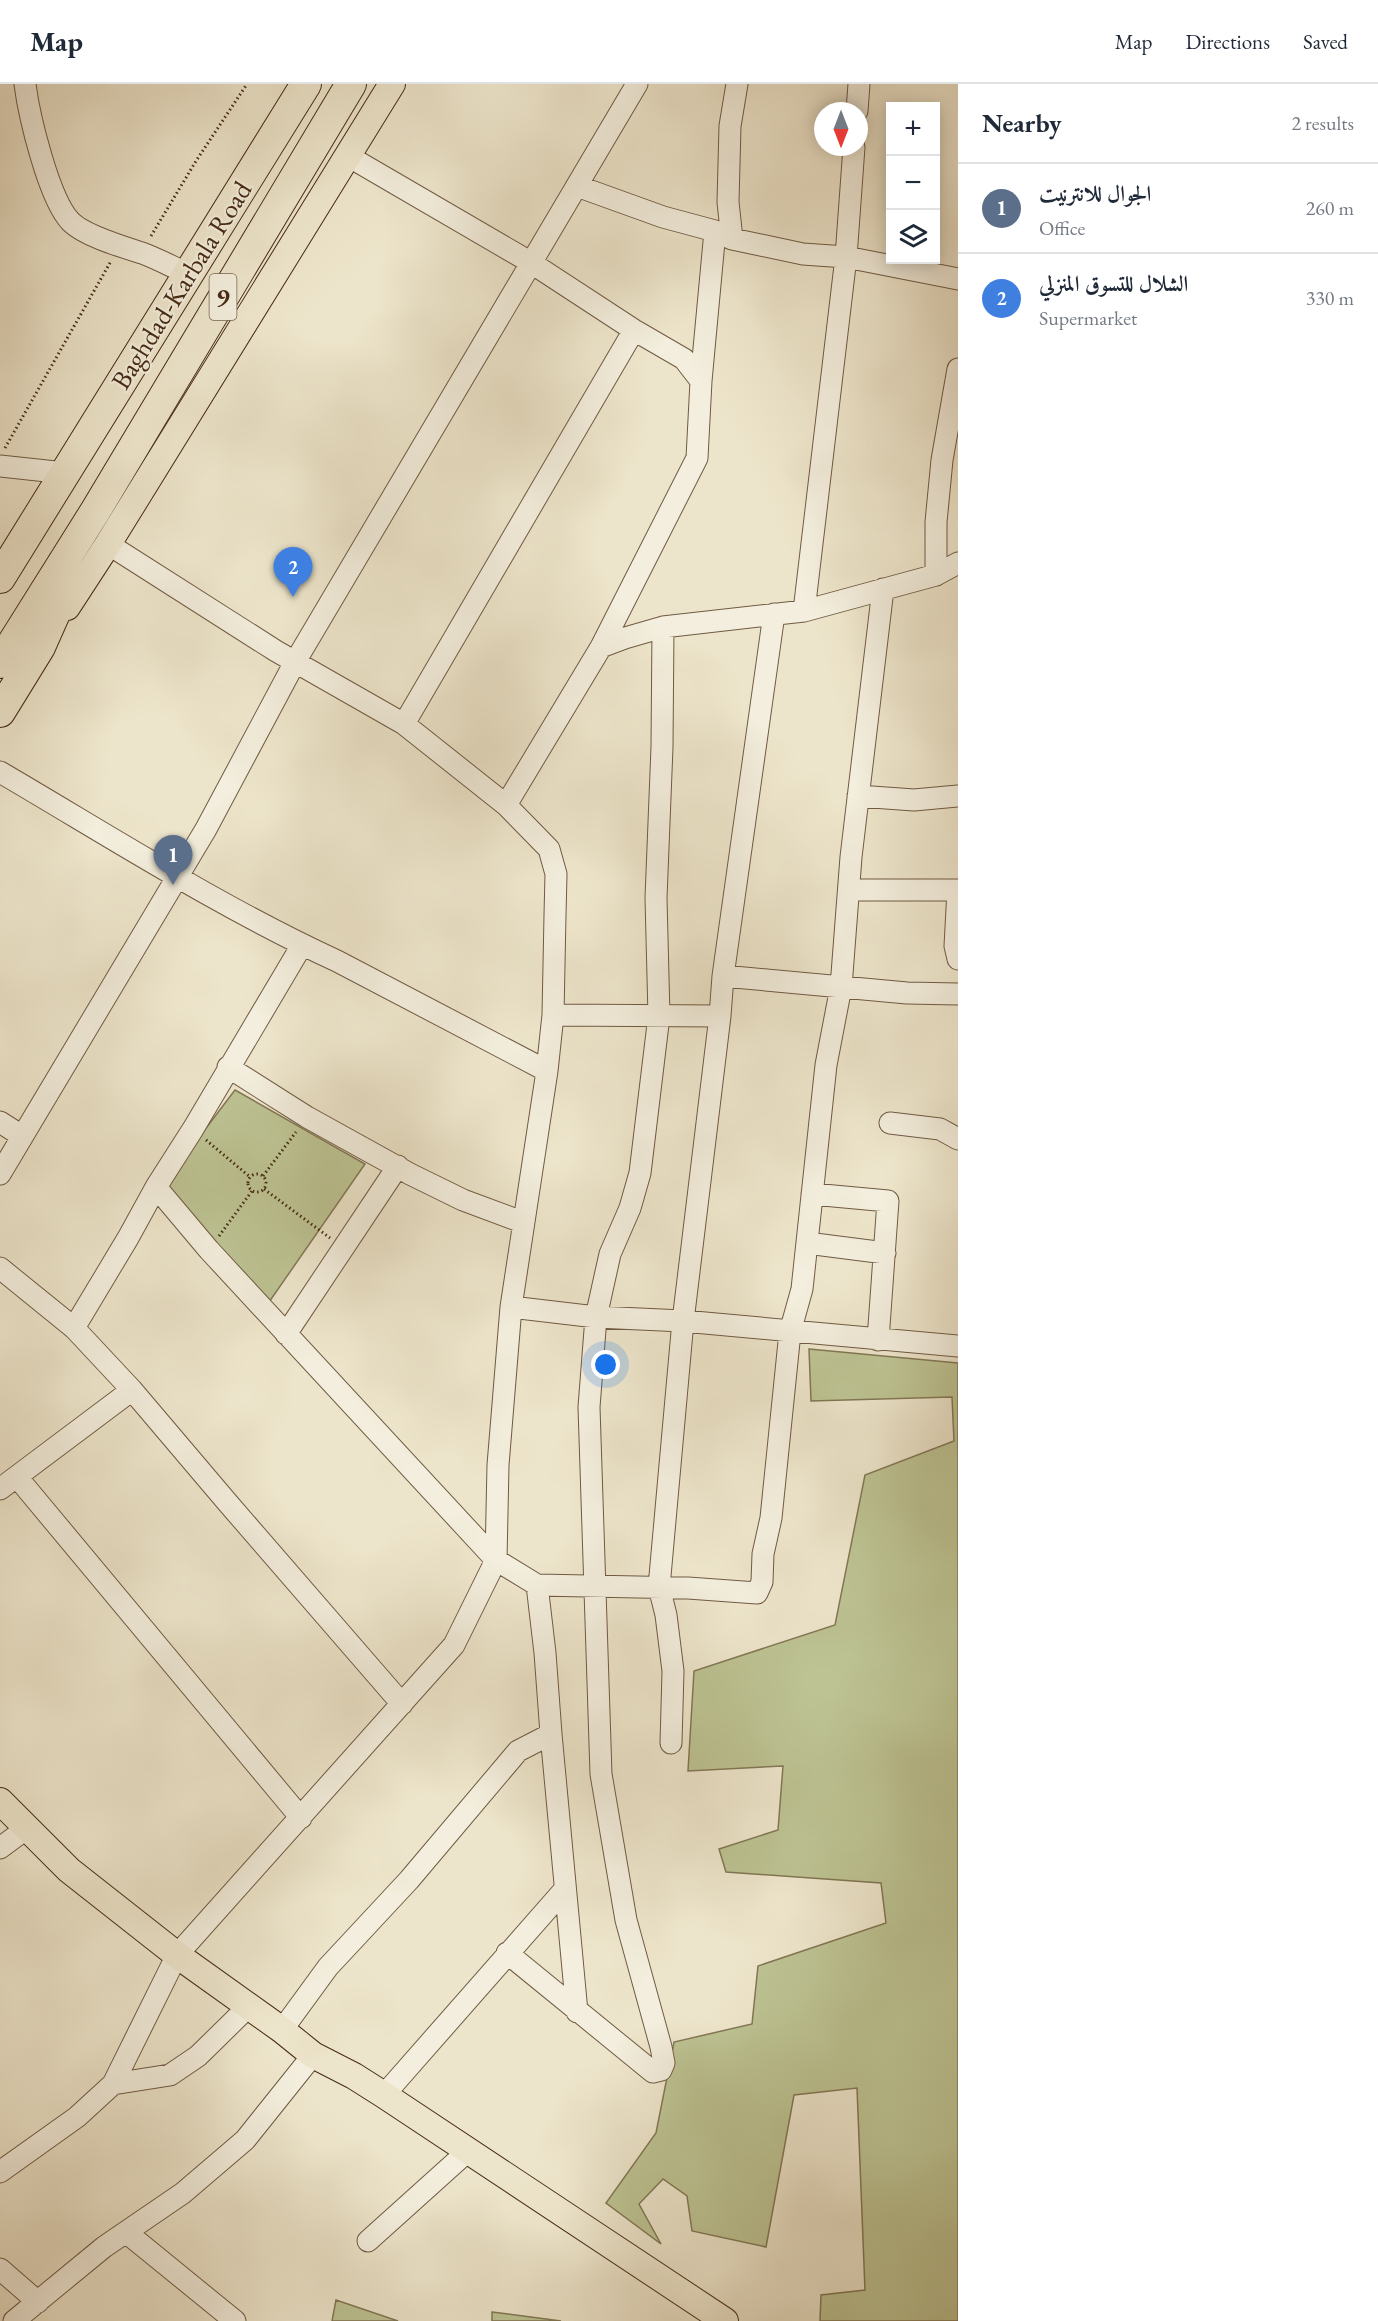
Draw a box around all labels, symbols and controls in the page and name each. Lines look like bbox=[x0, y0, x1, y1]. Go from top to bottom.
text: Map bbox=[30, 23, 83, 59]
text: Map bbox=[1115, 28, 1152, 55]
text: Directions bbox=[1185, 28, 1270, 55]
text: Saved bbox=[1303, 28, 1348, 55]
north arrow bbox=[814, 102, 868, 156]
map controls bbox=[886, 102, 940, 264]
button: + bbox=[886, 102, 940, 156]
text: Nearby bbox=[982, 106, 1062, 140]
text: 2 results bbox=[1291, 110, 1354, 136]
button: − bbox=[886, 156, 940, 210]
street label: Baghdad-Karbala Road bbox=[103, 174, 259, 396]
text: الجوال للانترنيت bbox=[1039, 179, 1151, 208]
text: 1 bbox=[996, 195, 1007, 221]
text: 260 m bbox=[1306, 195, 1354, 221]
button: layers bbox=[886, 210, 940, 264]
text: Office bbox=[1039, 215, 1085, 241]
text: الشلال للتسوق المنزلي bbox=[1039, 269, 1188, 298]
road number: 9 bbox=[210, 274, 236, 320]
text: 2 bbox=[996, 285, 1007, 311]
text: 330 m bbox=[1306, 285, 1354, 311]
text: Supermarket bbox=[1039, 305, 1137, 331]
pin: 2 bbox=[274, 548, 312, 597]
pin: 1 bbox=[154, 836, 192, 885]
your location bbox=[591, 1350, 620, 1379]

